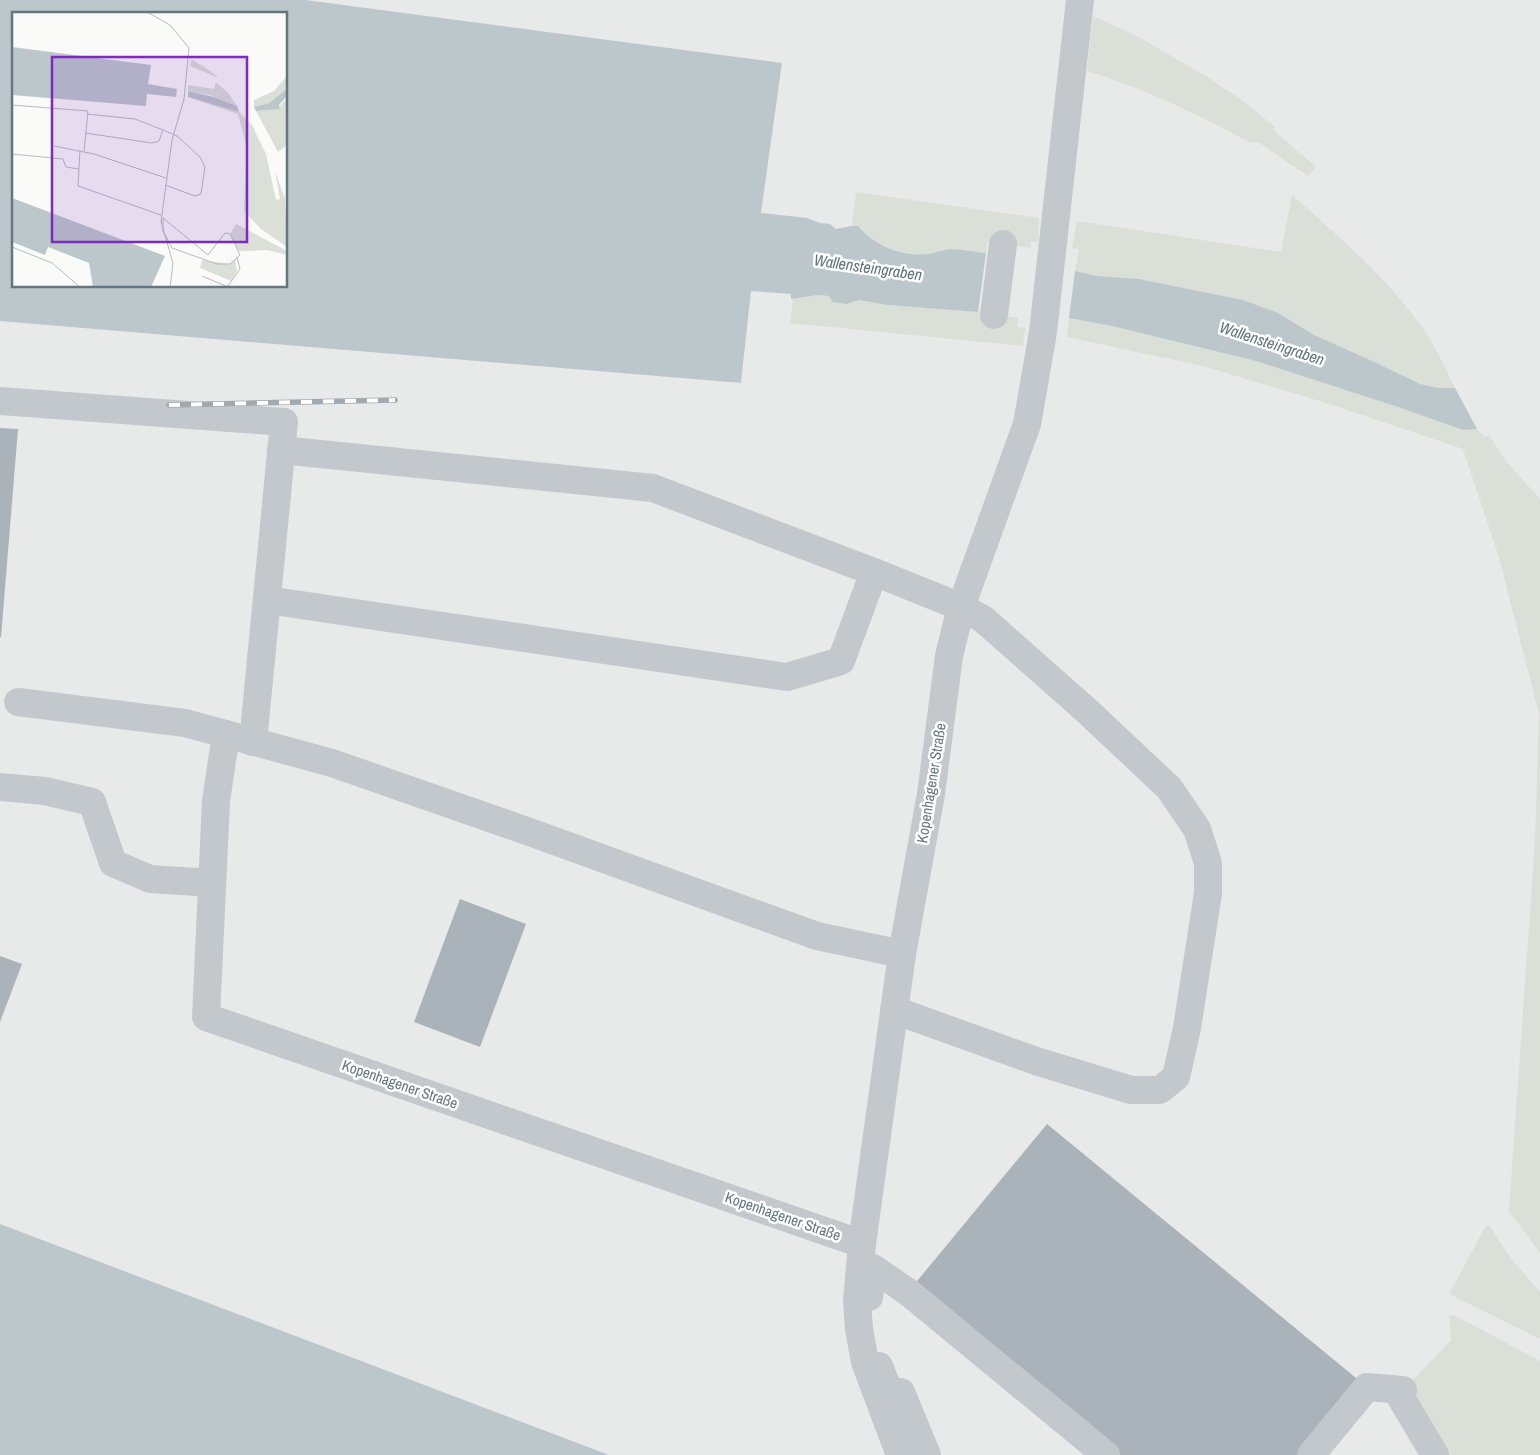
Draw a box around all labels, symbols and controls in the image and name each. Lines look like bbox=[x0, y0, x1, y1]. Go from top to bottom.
inset map bbox=[12, 12, 288, 288]
water label: Wallensteingraben bbox=[812, 249, 924, 285]
water label: Wallensteingraben bbox=[1217, 316, 1327, 370]
street label: Kopenhagener Straße bbox=[911, 721, 951, 844]
street label: Kopenhagener Straße bbox=[339, 1054, 461, 1114]
street label: Kopenhagener Straße bbox=[722, 1186, 844, 1246]

